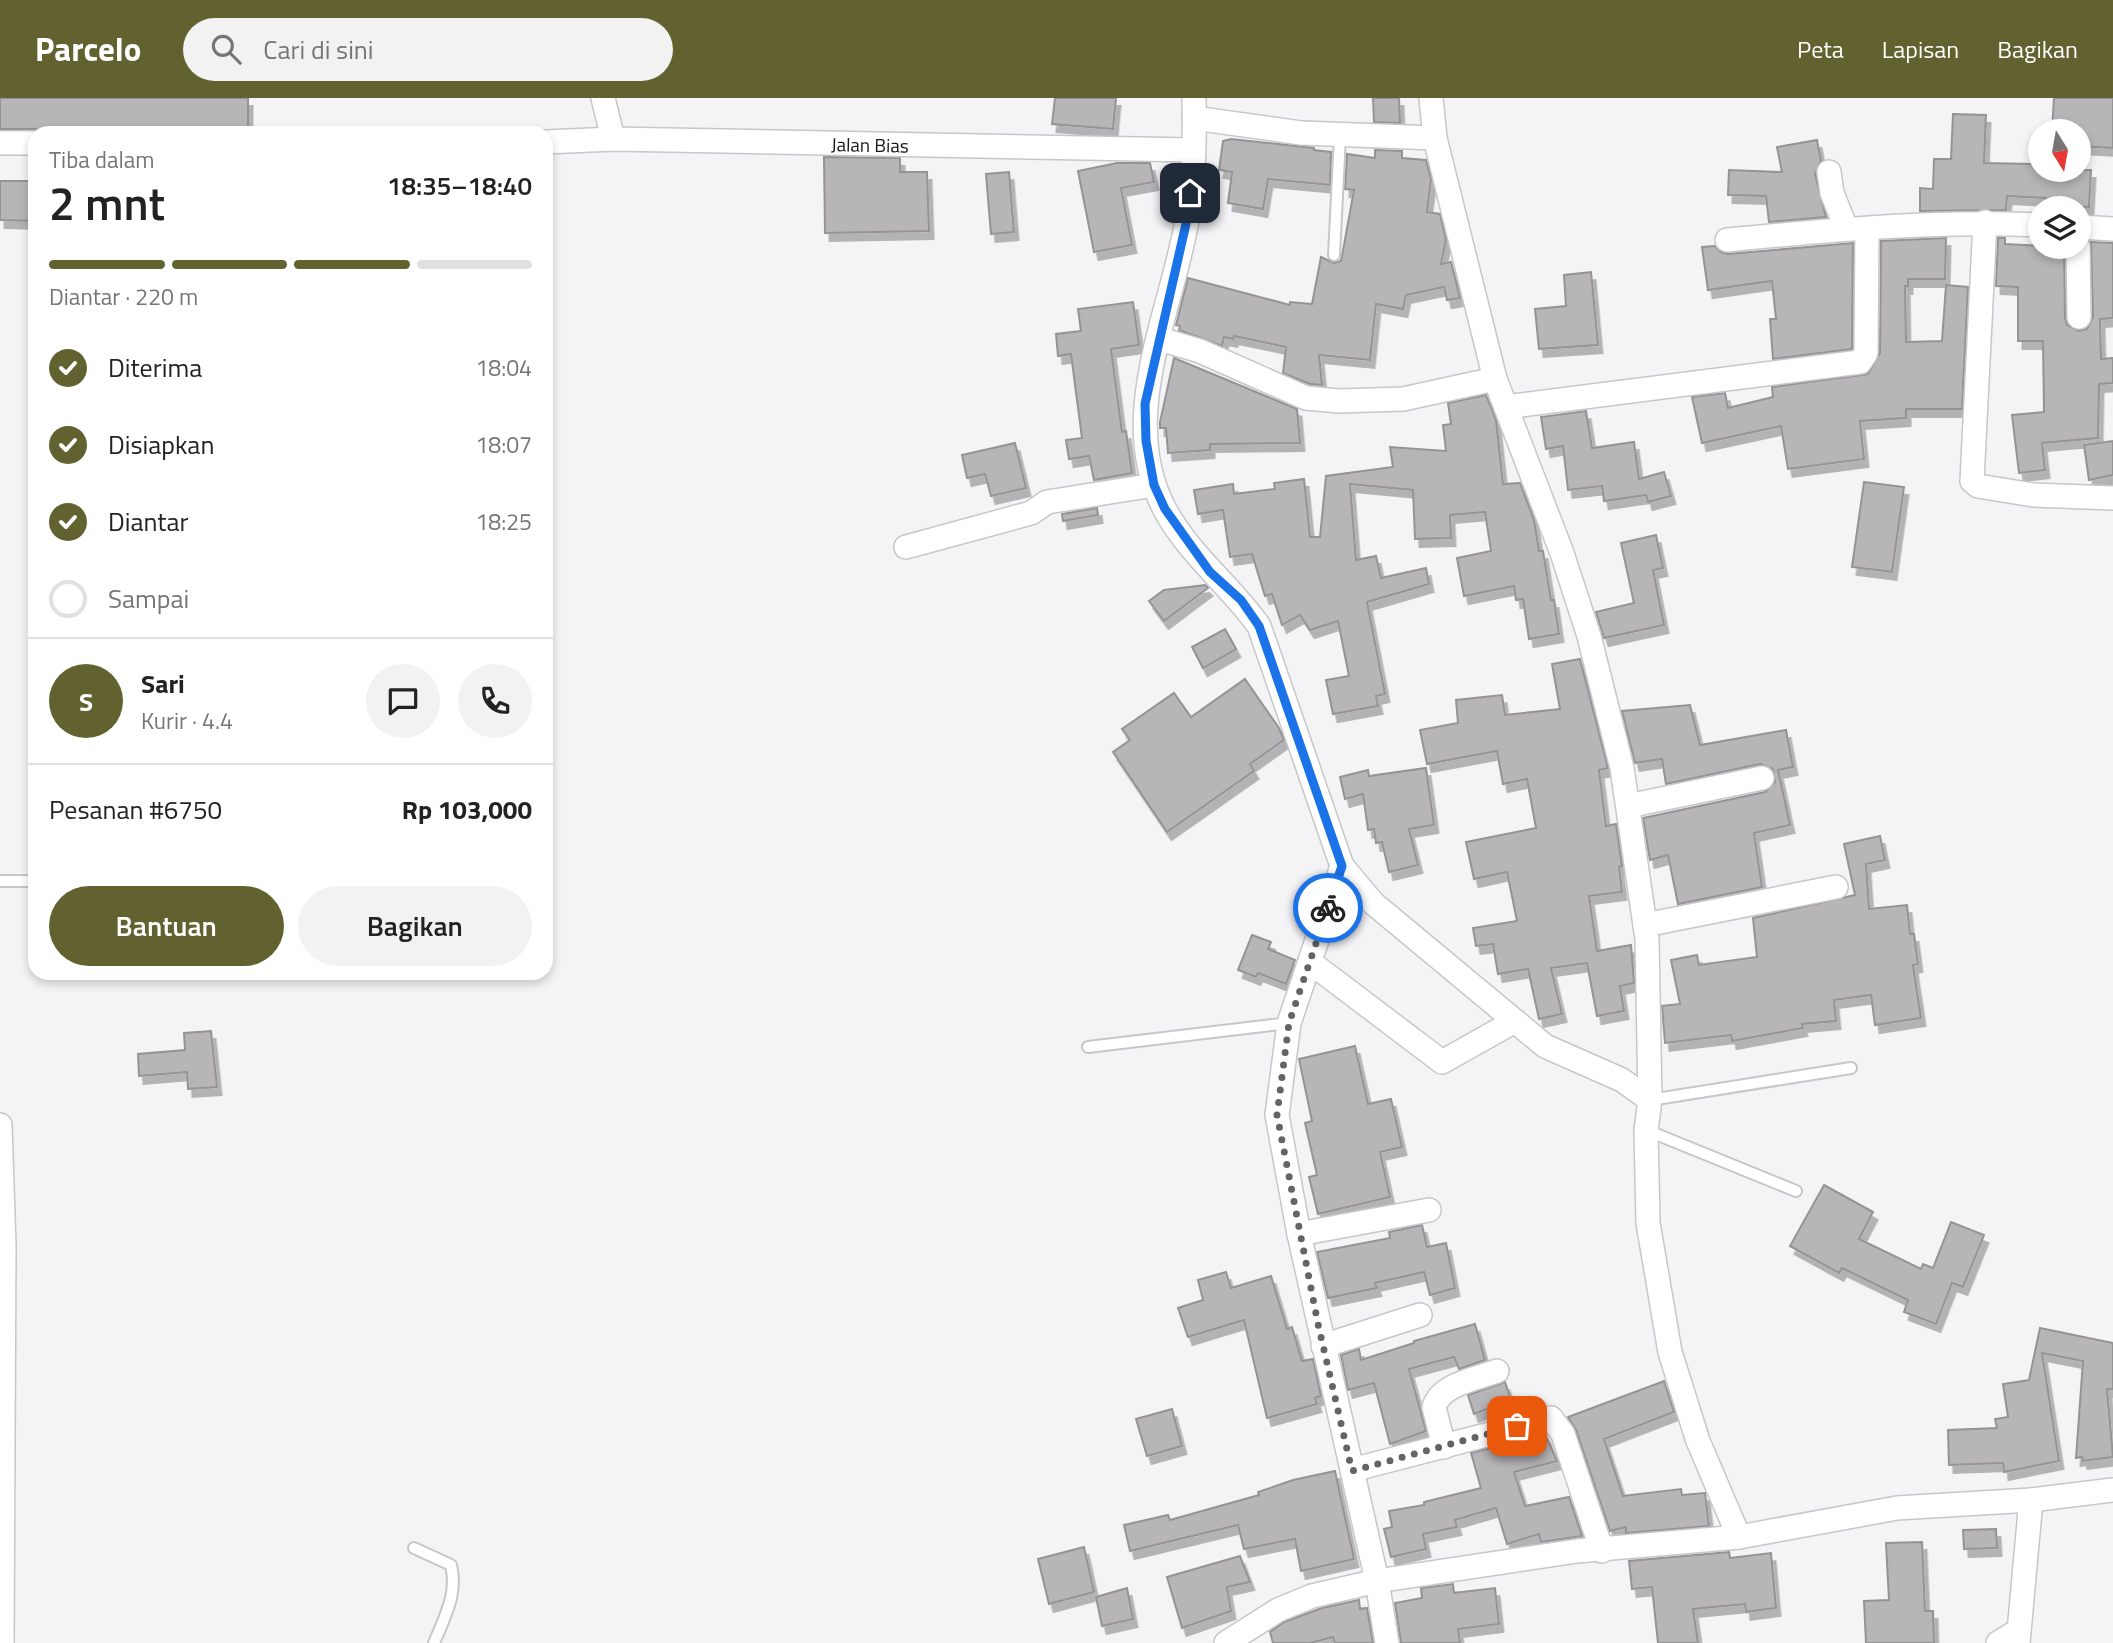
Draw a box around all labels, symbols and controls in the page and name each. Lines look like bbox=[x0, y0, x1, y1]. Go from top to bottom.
search box bbox=[183, 18, 673, 81]
text: Parcelo bbox=[35, 24, 141, 74]
icon: search bbox=[207, 30, 245, 68]
text: Cari di sini bbox=[263, 30, 374, 69]
text: Peta bbox=[1797, 31, 1844, 67]
text: Lapisan bbox=[1882, 31, 1959, 67]
text: Bagikan bbox=[1997, 31, 2078, 67]
north arrow bbox=[2028, 119, 2091, 182]
map controls bbox=[2028, 119, 2091, 259]
street label: Jalan Bias bbox=[831, 129, 909, 159]
text: Tiba dalam bbox=[49, 142, 155, 177]
pin bbox=[1160, 163, 1220, 223]
text: 18:35–18:40 bbox=[387, 166, 532, 205]
text: 2 mnt bbox=[49, 168, 165, 238]
icon: home bbox=[1171, 174, 1209, 212]
button: layers bbox=[2028, 196, 2091, 259]
text: Diantar · 220 m bbox=[49, 279, 198, 314]
text: Diterima bbox=[108, 348, 202, 387]
icon: check bbox=[49, 349, 87, 387]
text: 18:04 bbox=[475, 350, 532, 385]
text: Disiapkan bbox=[108, 425, 214, 464]
icon: check bbox=[49, 426, 87, 464]
text: 18:07 bbox=[475, 427, 532, 462]
text: Diantar bbox=[108, 502, 189, 541]
icon: check bbox=[49, 503, 87, 541]
text: 18:25 bbox=[475, 504, 532, 539]
text: Sampai bbox=[108, 579, 189, 618]
text: Sari bbox=[141, 664, 185, 703]
button: chat bbox=[366, 664, 440, 738]
button: phone bbox=[458, 664, 532, 738]
text: S bbox=[79, 682, 93, 721]
text: Kurir · 4.4 bbox=[141, 703, 233, 738]
text: Pesanan #6750 bbox=[49, 790, 222, 829]
text: Rp 103,000 bbox=[402, 790, 532, 829]
courier bbox=[1293, 873, 1363, 943]
button: Bantuan bbox=[49, 886, 284, 966]
button: Bagikan bbox=[298, 886, 532, 966]
icon: bike bbox=[1309, 889, 1347, 927]
pin bbox=[1487, 1396, 1547, 1456]
icon: bag bbox=[1498, 1407, 1536, 1445]

